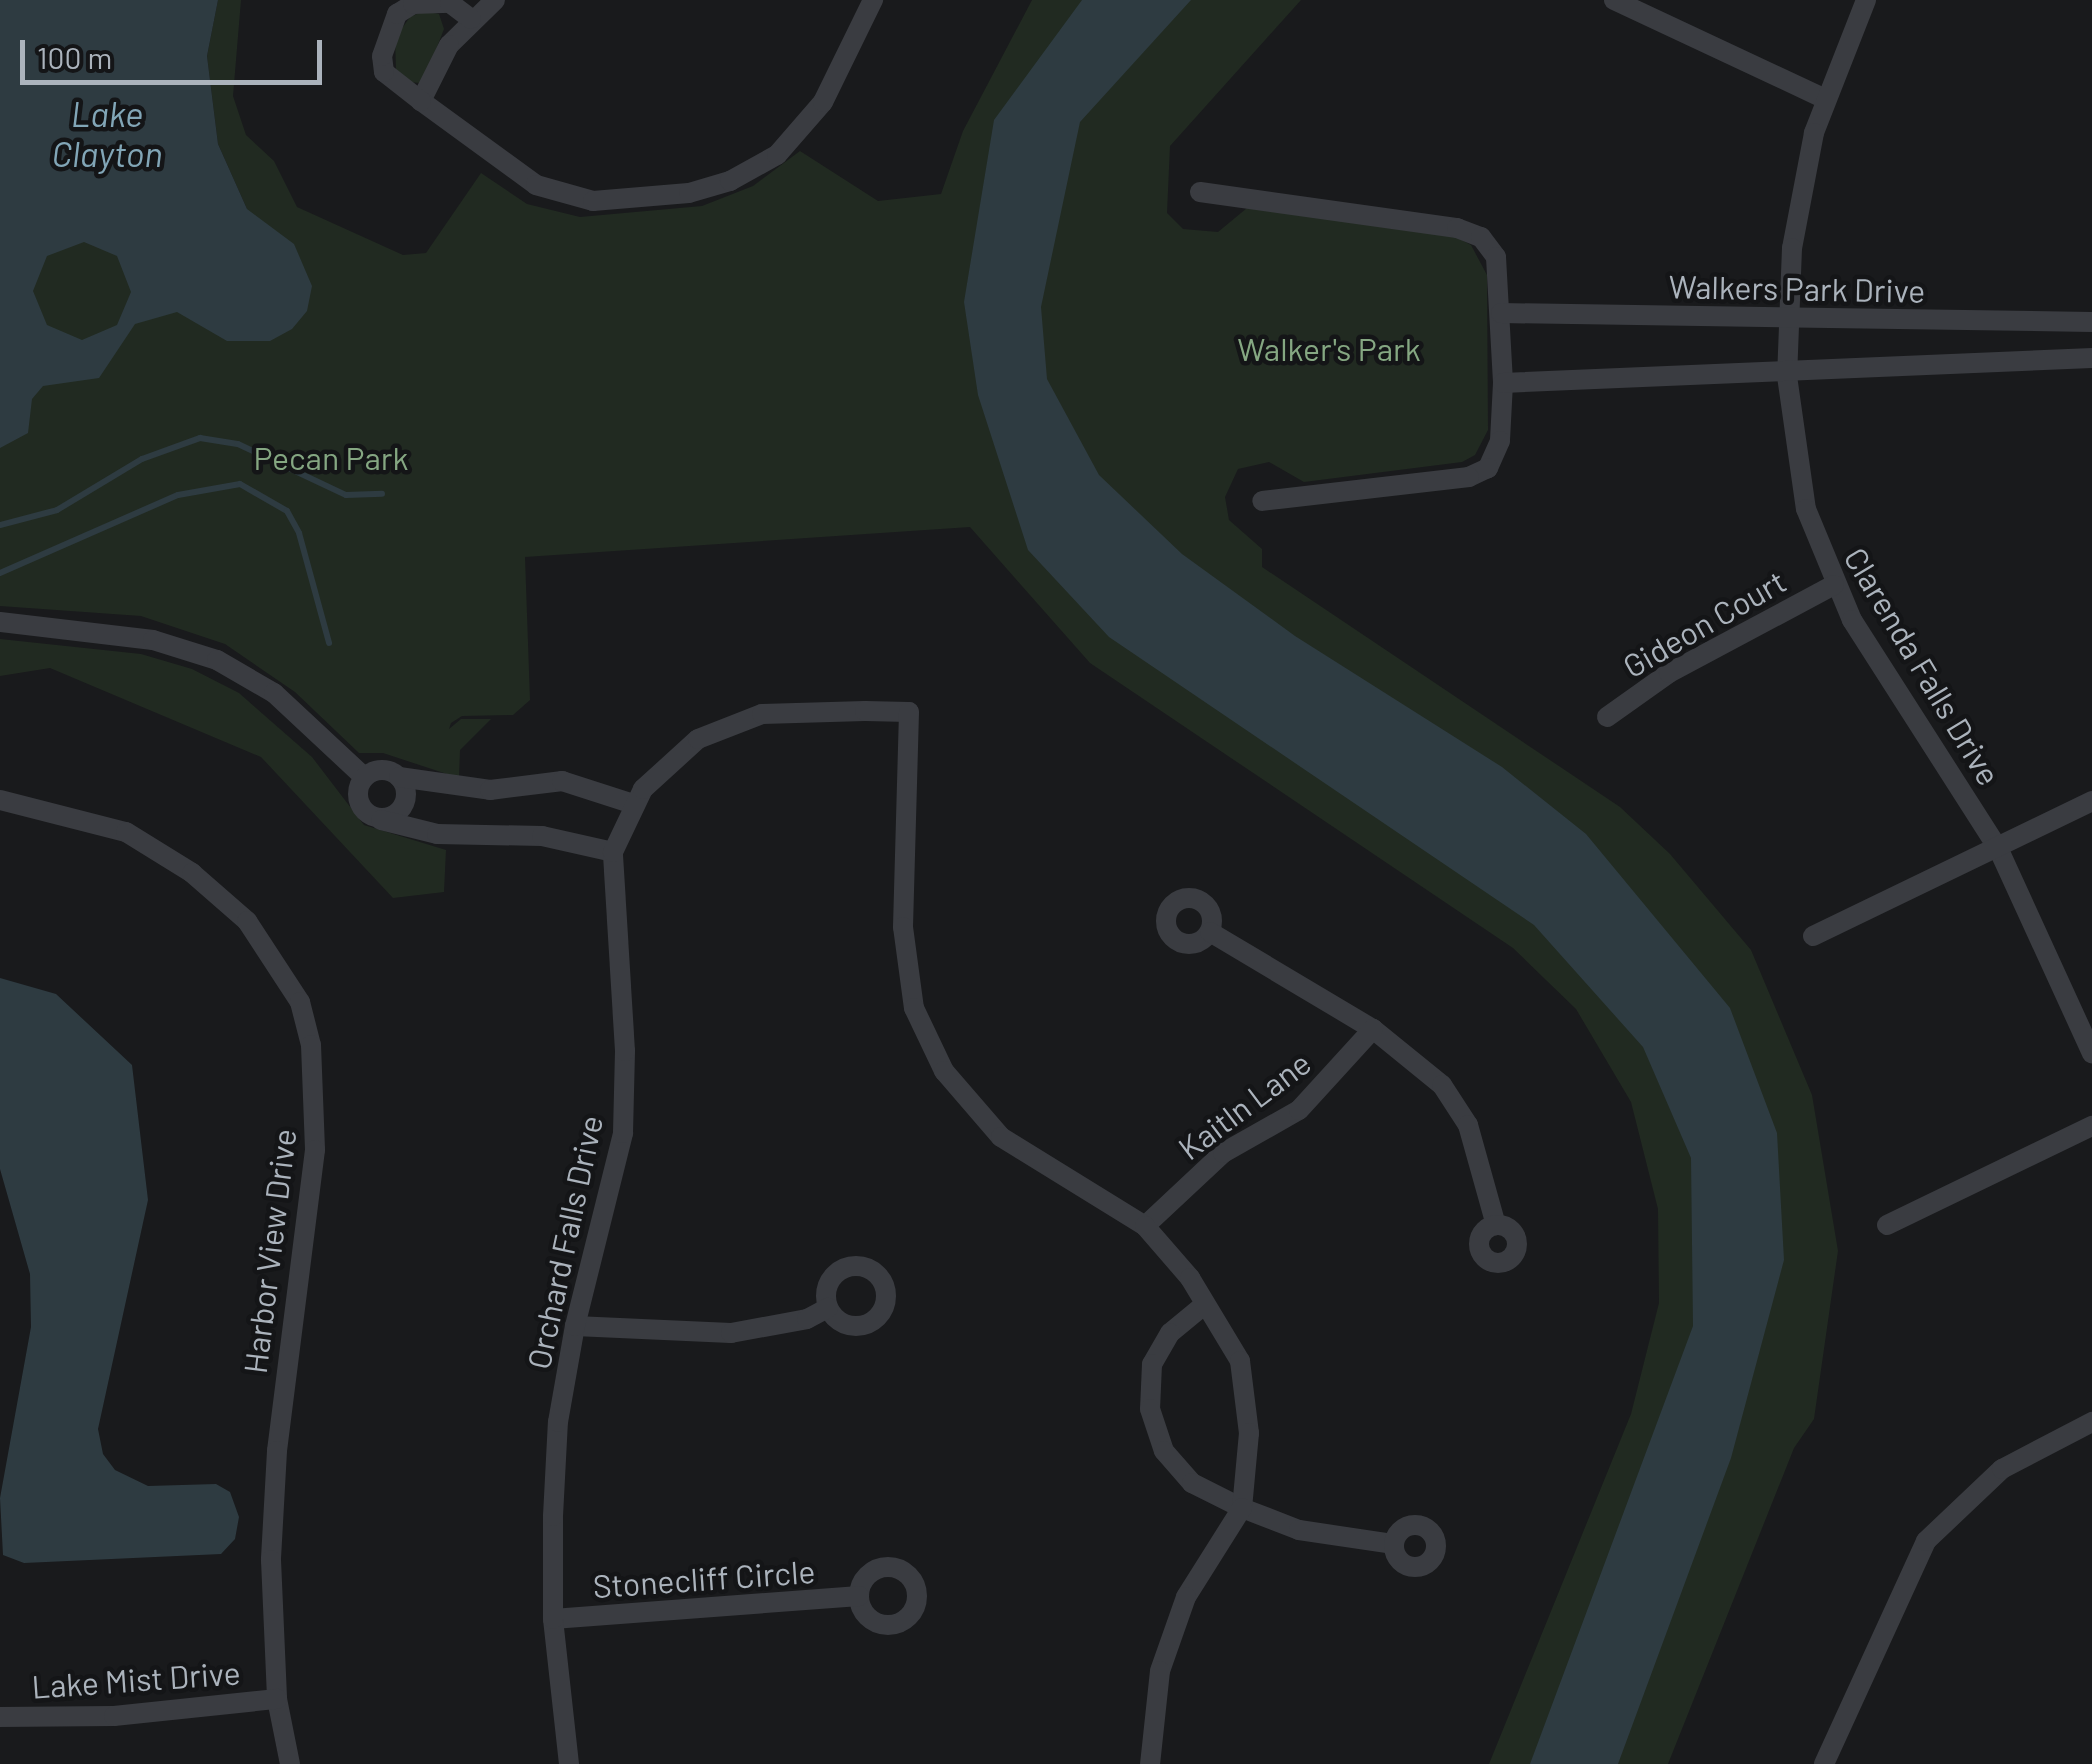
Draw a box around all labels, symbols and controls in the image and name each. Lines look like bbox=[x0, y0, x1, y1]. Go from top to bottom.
scale bar bbox=[25, 20, 328, 82]
text: 100 m bbox=[37, 39, 112, 75]
water label: Lake Clayton bbox=[51, 92, 163, 174]
street label: Walkers Park Drive bbox=[1668, 267, 1926, 309]
park label: Walker's Park bbox=[1237, 329, 1421, 367]
park label: Pecan Park bbox=[254, 438, 408, 476]
street label: Clarenda Falls Drive bbox=[1837, 540, 2009, 792]
street label: Gideon Court bbox=[1616, 561, 1792, 685]
street label: Kaitln Lane bbox=[1170, 1043, 1318, 1167]
street label: Orchard Falls Drive bbox=[518, 1112, 610, 1372]
street label: Harbor View Drive bbox=[235, 1127, 303, 1375]
street label: Stonecliff Circle bbox=[592, 1551, 816, 1605]
street label: Lake Mist Drive bbox=[30, 1653, 242, 1705]

